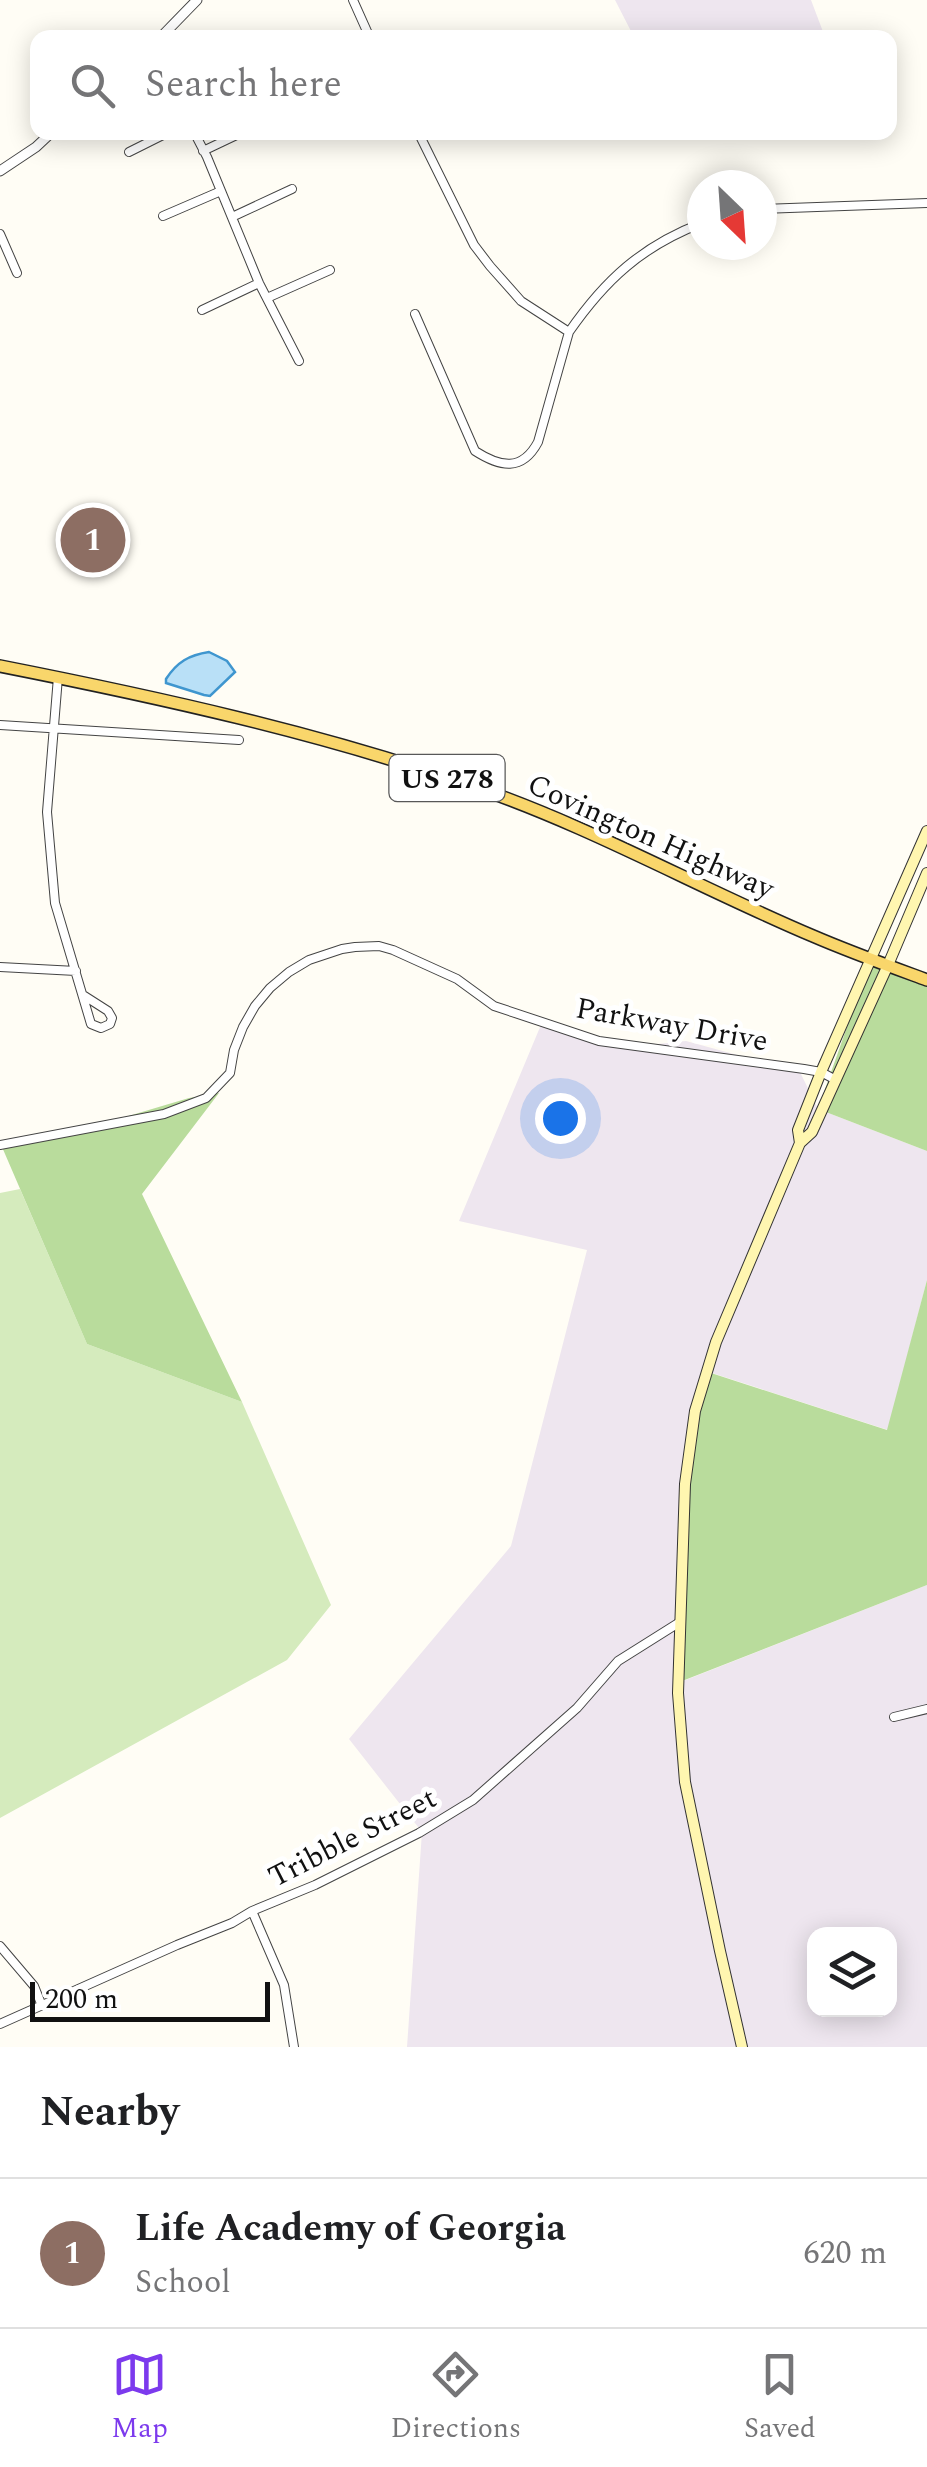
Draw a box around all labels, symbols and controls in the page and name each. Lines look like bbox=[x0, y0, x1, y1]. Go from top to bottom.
search box bbox=[30, 30, 897, 140]
text: Search here bbox=[145, 56, 342, 114]
icon: search bbox=[65, 58, 120, 113]
north arrow bbox=[687, 170, 777, 260]
pin: 1 bbox=[61, 502, 126, 578]
road number: US 278 bbox=[390, 755, 504, 801]
street label: Covington Highway bbox=[520, 762, 783, 913]
street label: Parkway Drive bbox=[572, 985, 772, 1065]
your location bbox=[535, 1093, 586, 1144]
street label: Tribble Street bbox=[260, 1776, 445, 1900]
map controls bbox=[807, 1927, 897, 2017]
button: layers bbox=[807, 1927, 897, 2017]
scale bar bbox=[30, 1977, 270, 2022]
text: 200 m bbox=[45, 1978, 118, 2021]
text: Nearby bbox=[40, 2081, 179, 2144]
text: Life Academy of Georgia bbox=[135, 2200, 566, 2258]
text: 1 bbox=[64, 2229, 81, 2278]
text: 620 m bbox=[803, 2229, 887, 2278]
text: School bbox=[135, 2258, 231, 2307]
tab: Map bbox=[111, 2347, 168, 2450]
tab: Directions bbox=[390, 2347, 521, 2450]
tab: Saved bbox=[744, 2347, 816, 2450]

